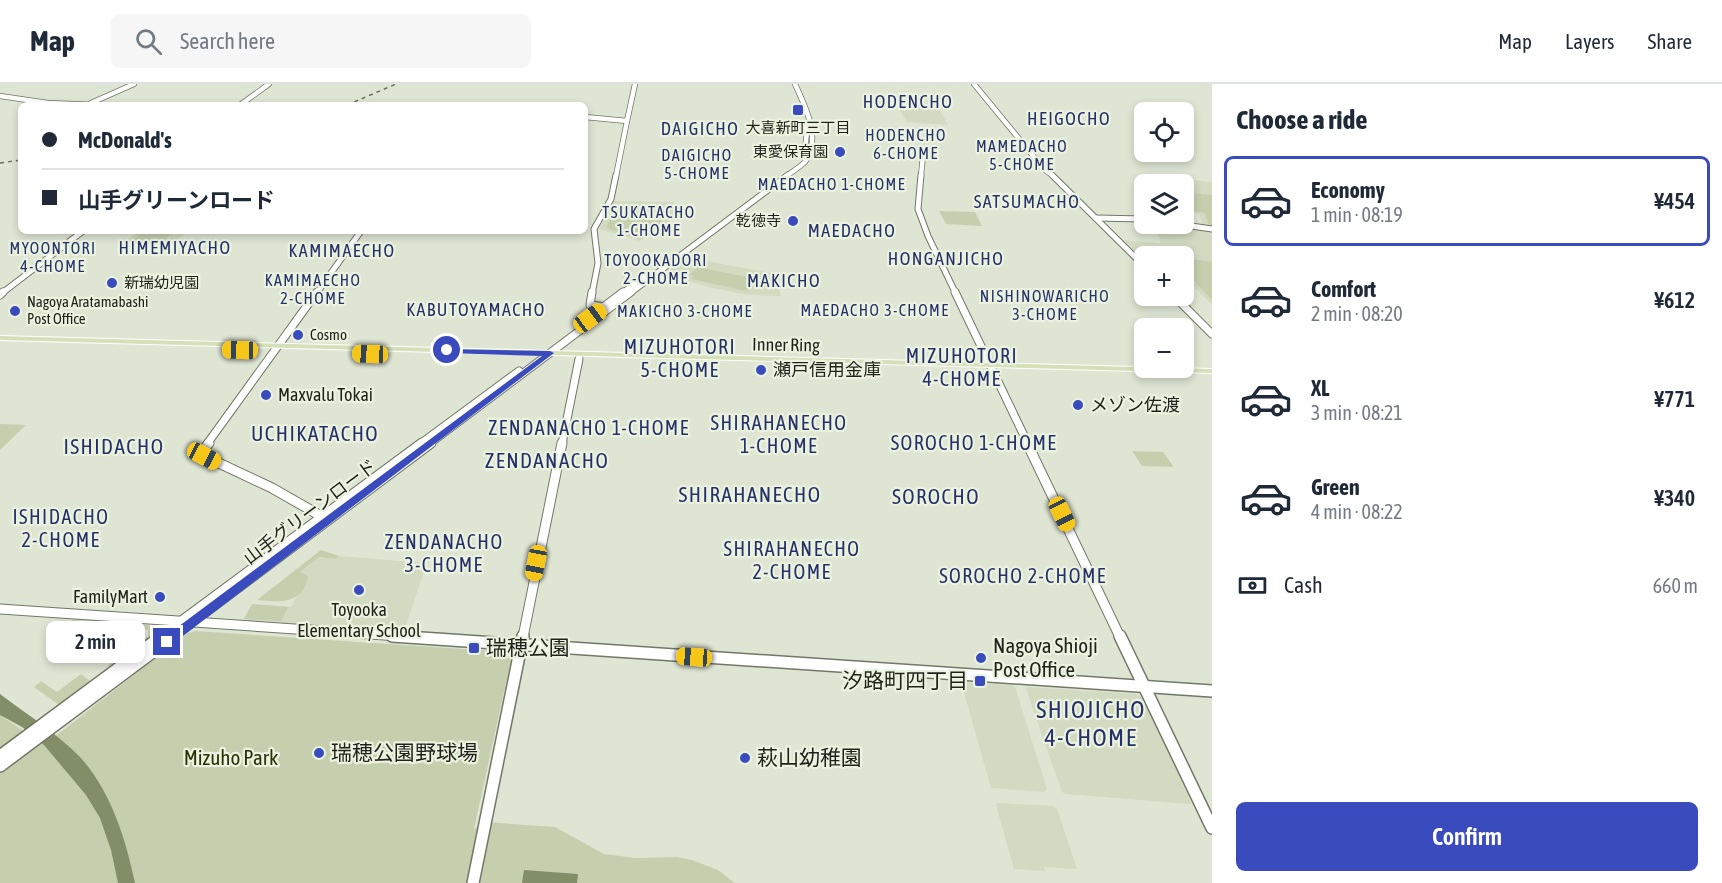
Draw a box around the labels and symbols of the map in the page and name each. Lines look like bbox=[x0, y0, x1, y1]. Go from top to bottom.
district label: HODENCHO bbox=[863, 91, 953, 112]
marker: 大喜新町三丁目 bbox=[791, 103, 805, 117]
district label: HEIGOCHO bbox=[1027, 108, 1111, 129]
district label: DAIGICHO bbox=[661, 118, 739, 139]
place label: 大喜新町三丁目 bbox=[745, 119, 851, 136]
district label: HODENCHO 6-CHOME bbox=[865, 126, 947, 162]
district label: MAMEDACHO 5-CHOME bbox=[976, 137, 1068, 173]
place label: 東愛保育園 bbox=[753, 143, 828, 160]
marker: 東愛保育園 bbox=[833, 145, 847, 159]
district label: DAIGICHO 5-CHOME bbox=[661, 146, 733, 182]
district label: MAEDACHO 1-CHOME bbox=[758, 175, 906, 193]
district label: SATSUMACHO bbox=[974, 191, 1080, 212]
district label: TSUKATACHO 1-CHOME bbox=[602, 203, 696, 239]
place label: 乾徳寺 bbox=[736, 212, 781, 229]
marker: 乾徳寺 bbox=[786, 214, 800, 228]
district label: MAEDACHO bbox=[808, 220, 896, 241]
district label: HIMEMIYACHO bbox=[119, 237, 231, 258]
district label: MYOONTORI 4-CHOME bbox=[9, 239, 97, 275]
district label: KAMIMAECHO bbox=[289, 240, 395, 261]
district label: HONGANJICHO bbox=[888, 248, 1004, 269]
district label: TOYOOKADORI 2-CHOME bbox=[604, 251, 708, 287]
district label: MAKICHO bbox=[747, 270, 821, 291]
district label: KAMIMAECHO 2-CHOME bbox=[265, 271, 361, 307]
place label: 新瑞幼児園 bbox=[124, 274, 199, 291]
marker: 新瑞幼児園 bbox=[105, 276, 119, 290]
district label: NISHINOWARICHO 3-CHOME bbox=[980, 287, 1110, 323]
place label: Nagoya Aratamabashi Post Office bbox=[27, 293, 149, 327]
district label: KABUTOYAMACHO bbox=[406, 299, 546, 320]
car bbox=[570, 300, 610, 336]
district label: MAEDACHO 3-CHOME bbox=[800, 301, 950, 319]
district label: MAKICHO 3-CHOME bbox=[617, 302, 753, 320]
marker: Nagoya Aratamabashi Post Office bbox=[8, 304, 22, 318]
place label: Cosmo bbox=[310, 326, 347, 343]
marker: Cosmo bbox=[291, 328, 305, 342]
street label: Inner Ring bbox=[752, 333, 820, 356]
district label: MIZUHOTORI 5-CHOME bbox=[624, 335, 736, 381]
route start bbox=[433, 336, 460, 363]
car bbox=[222, 341, 258, 359]
car bbox=[352, 344, 388, 364]
district label: MIZUHOTORI 4-CHOME bbox=[906, 344, 1018, 390]
place label: 瀬戸信用金庫 bbox=[773, 359, 881, 380]
marker: 瀬戸信用金庫 bbox=[754, 363, 768, 377]
place label: Maxvalu Tokai bbox=[278, 384, 373, 405]
marker: Maxvalu Tokai bbox=[259, 388, 273, 402]
place label: メゾン佐渡 bbox=[1090, 394, 1180, 415]
marker: メゾン佐渡 bbox=[1071, 398, 1085, 412]
district label: SHIRAHANECHO 1-CHOME bbox=[711, 411, 847, 457]
district label: ZENDANACHO 1-CHOME bbox=[488, 416, 690, 439]
district label: UCHIKATACHO bbox=[251, 421, 379, 445]
district label: SOROCHO 1-CHOME bbox=[891, 431, 1057, 454]
district label: ISHIDACHO bbox=[63, 434, 165, 458]
car bbox=[184, 440, 224, 472]
district label: ZENDANACHO bbox=[485, 448, 609, 472]
street label: 山手グリーンロード bbox=[239, 455, 380, 568]
district label: SHIRAHANECHO bbox=[679, 482, 821, 506]
district label: SOROCHO bbox=[892, 484, 980, 508]
car bbox=[1046, 494, 1078, 534]
district label: ISHIDACHO 2-CHOME bbox=[12, 505, 110, 551]
district label: ZENDANACHO 3-CHOME bbox=[384, 530, 504, 576]
district label: SHIRAHANECHO 2-CHOME bbox=[724, 537, 860, 583]
car bbox=[524, 544, 548, 582]
district label: SOROCHO 2-CHOME bbox=[939, 564, 1107, 587]
marker: Toyooka Elementary School bbox=[352, 583, 366, 597]
place label: FamilyMart bbox=[73, 586, 148, 607]
marker: FamilyMart bbox=[153, 590, 167, 604]
place label: Toyooka Elementary School bbox=[297, 599, 421, 641]
callout: 2 min bbox=[47, 621, 146, 663]
route end bbox=[153, 628, 180, 655]
place label: Nagoya Shioji Post Office bbox=[993, 633, 1098, 681]
place label: 瑞穂公園 bbox=[486, 635, 570, 659]
marker: 瑞穂公園 bbox=[467, 641, 481, 655]
car bbox=[675, 647, 713, 667]
marker: Nagoya Shioji Post Office bbox=[974, 651, 988, 665]
place label: 汐路町四丁目 bbox=[842, 668, 968, 692]
marker: 汐路町四丁目 bbox=[973, 674, 987, 688]
district label: SHIOJICHO 4-CHOME bbox=[1036, 696, 1146, 751]
place label: 瑞穂公園野球場 bbox=[331, 740, 478, 764]
park label: Mizuho Park bbox=[184, 745, 278, 769]
place label: 萩山幼稚園 bbox=[757, 745, 862, 769]
marker: 瑞穂公園野球場 bbox=[312, 746, 326, 760]
marker: 萩山幼稚園 bbox=[738, 751, 752, 765]

